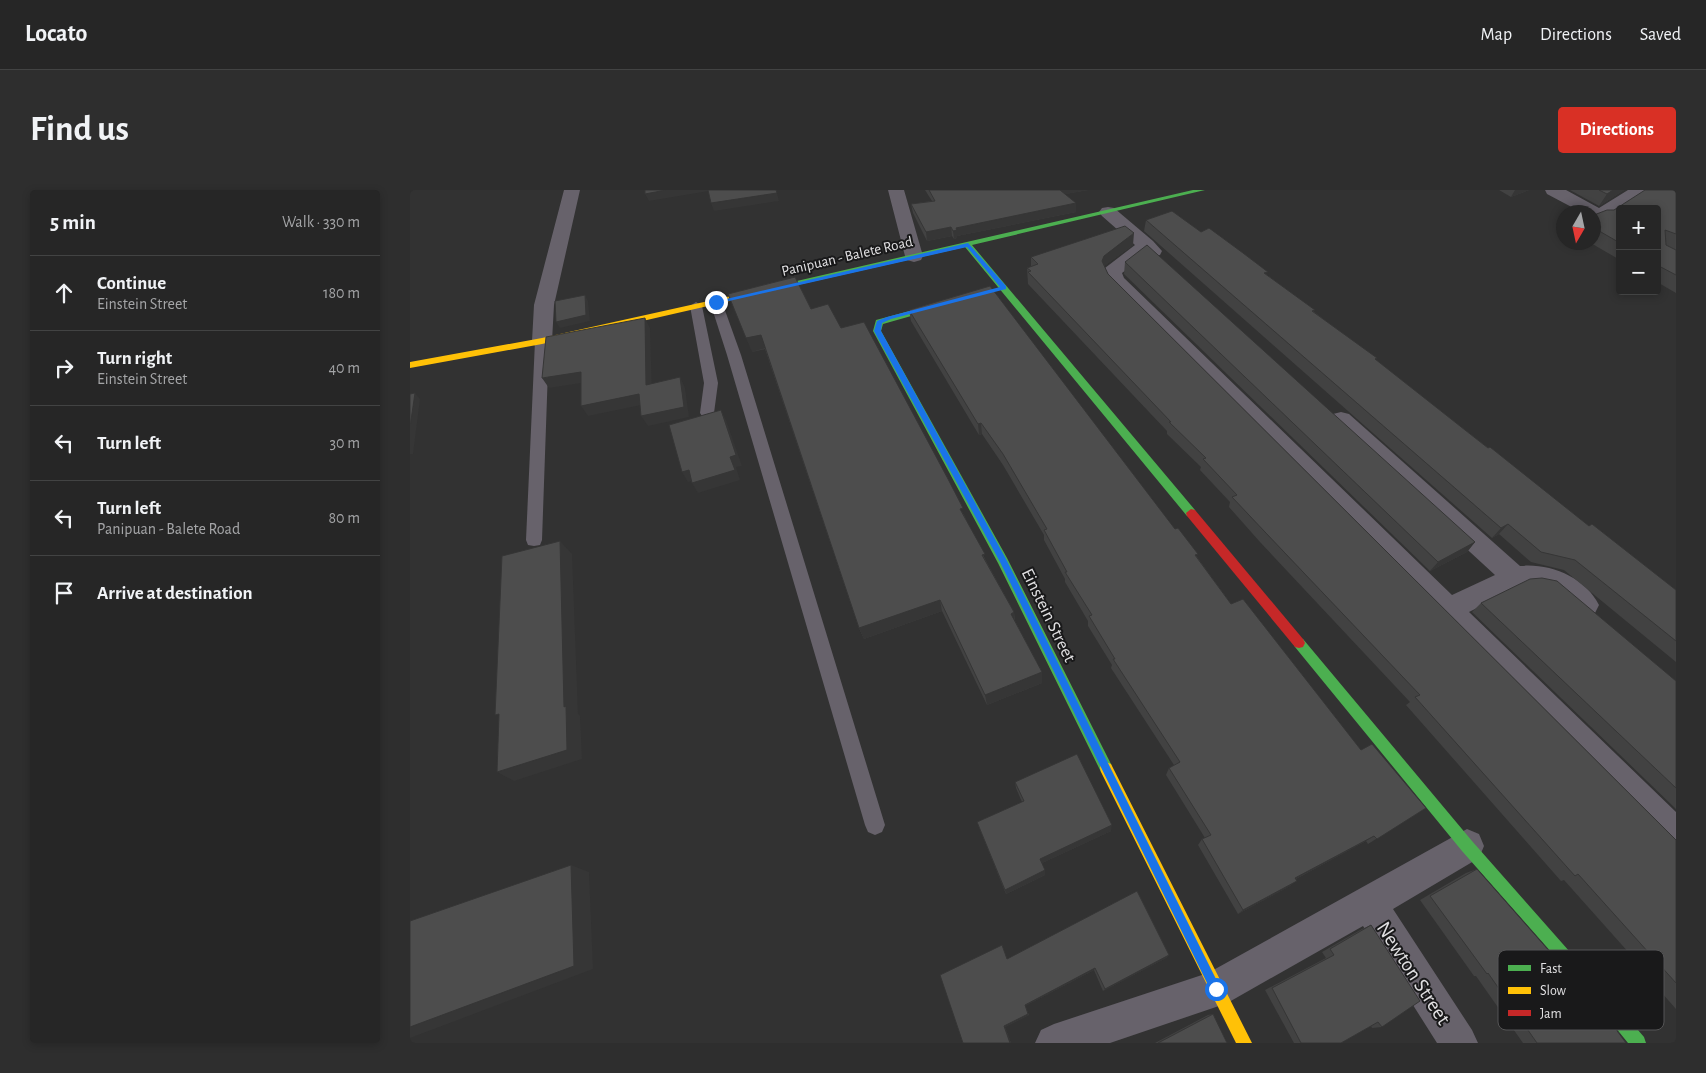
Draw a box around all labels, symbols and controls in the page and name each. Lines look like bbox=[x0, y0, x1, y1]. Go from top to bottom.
text: Locato bbox=[25, 22, 87, 46]
text: Map bbox=[1481, 26, 1512, 44]
text: Directions bbox=[1540, 26, 1612, 44]
text: Saved bbox=[1640, 26, 1681, 44]
button: Directions bbox=[1558, 107, 1676, 153]
text: Find us bbox=[30, 112, 129, 147]
north arrow bbox=[1556, 205, 1601, 250]
map controls bbox=[1616, 205, 1661, 295]
button: + bbox=[1616, 205, 1661, 250]
text: 5 min bbox=[50, 212, 96, 233]
text: Walk · 330 m bbox=[282, 214, 360, 230]
street label: Panipuan - Balete Road bbox=[780, 234, 914, 279]
button: − bbox=[1616, 250, 1661, 295]
text: Continue bbox=[97, 274, 166, 293]
icon: ahead bbox=[50, 279, 78, 307]
text: 180 m bbox=[323, 285, 360, 301]
route end bbox=[705, 291, 728, 314]
text: Einstein Street bbox=[97, 296, 187, 312]
text: Turn right bbox=[97, 349, 172, 368]
icon: right bbox=[50, 354, 78, 382]
text: 40 m bbox=[328, 360, 360, 376]
text: Einstein Street bbox=[97, 371, 187, 387]
icon: left bbox=[50, 429, 78, 457]
text: Turn left bbox=[97, 434, 161, 453]
text: 30 m bbox=[330, 435, 360, 451]
text: Turn left bbox=[97, 499, 161, 518]
icon: left bbox=[50, 504, 78, 532]
text: 80 m bbox=[329, 510, 360, 526]
text: Panipuan - Balete Road bbox=[97, 521, 240, 537]
street label: Einstein Street bbox=[1018, 566, 1079, 665]
icon: arrive bbox=[50, 579, 78, 607]
text: Arrive at destination bbox=[97, 584, 253, 603]
street label: Newton Street bbox=[1373, 918, 1455, 1029]
legend bbox=[1498, 950, 1664, 1030]
text: Fast bbox=[1540, 962, 1562, 976]
route start bbox=[1205, 978, 1228, 1001]
text: Slow bbox=[1540, 984, 1567, 998]
text: Jam bbox=[1540, 1007, 1562, 1021]

